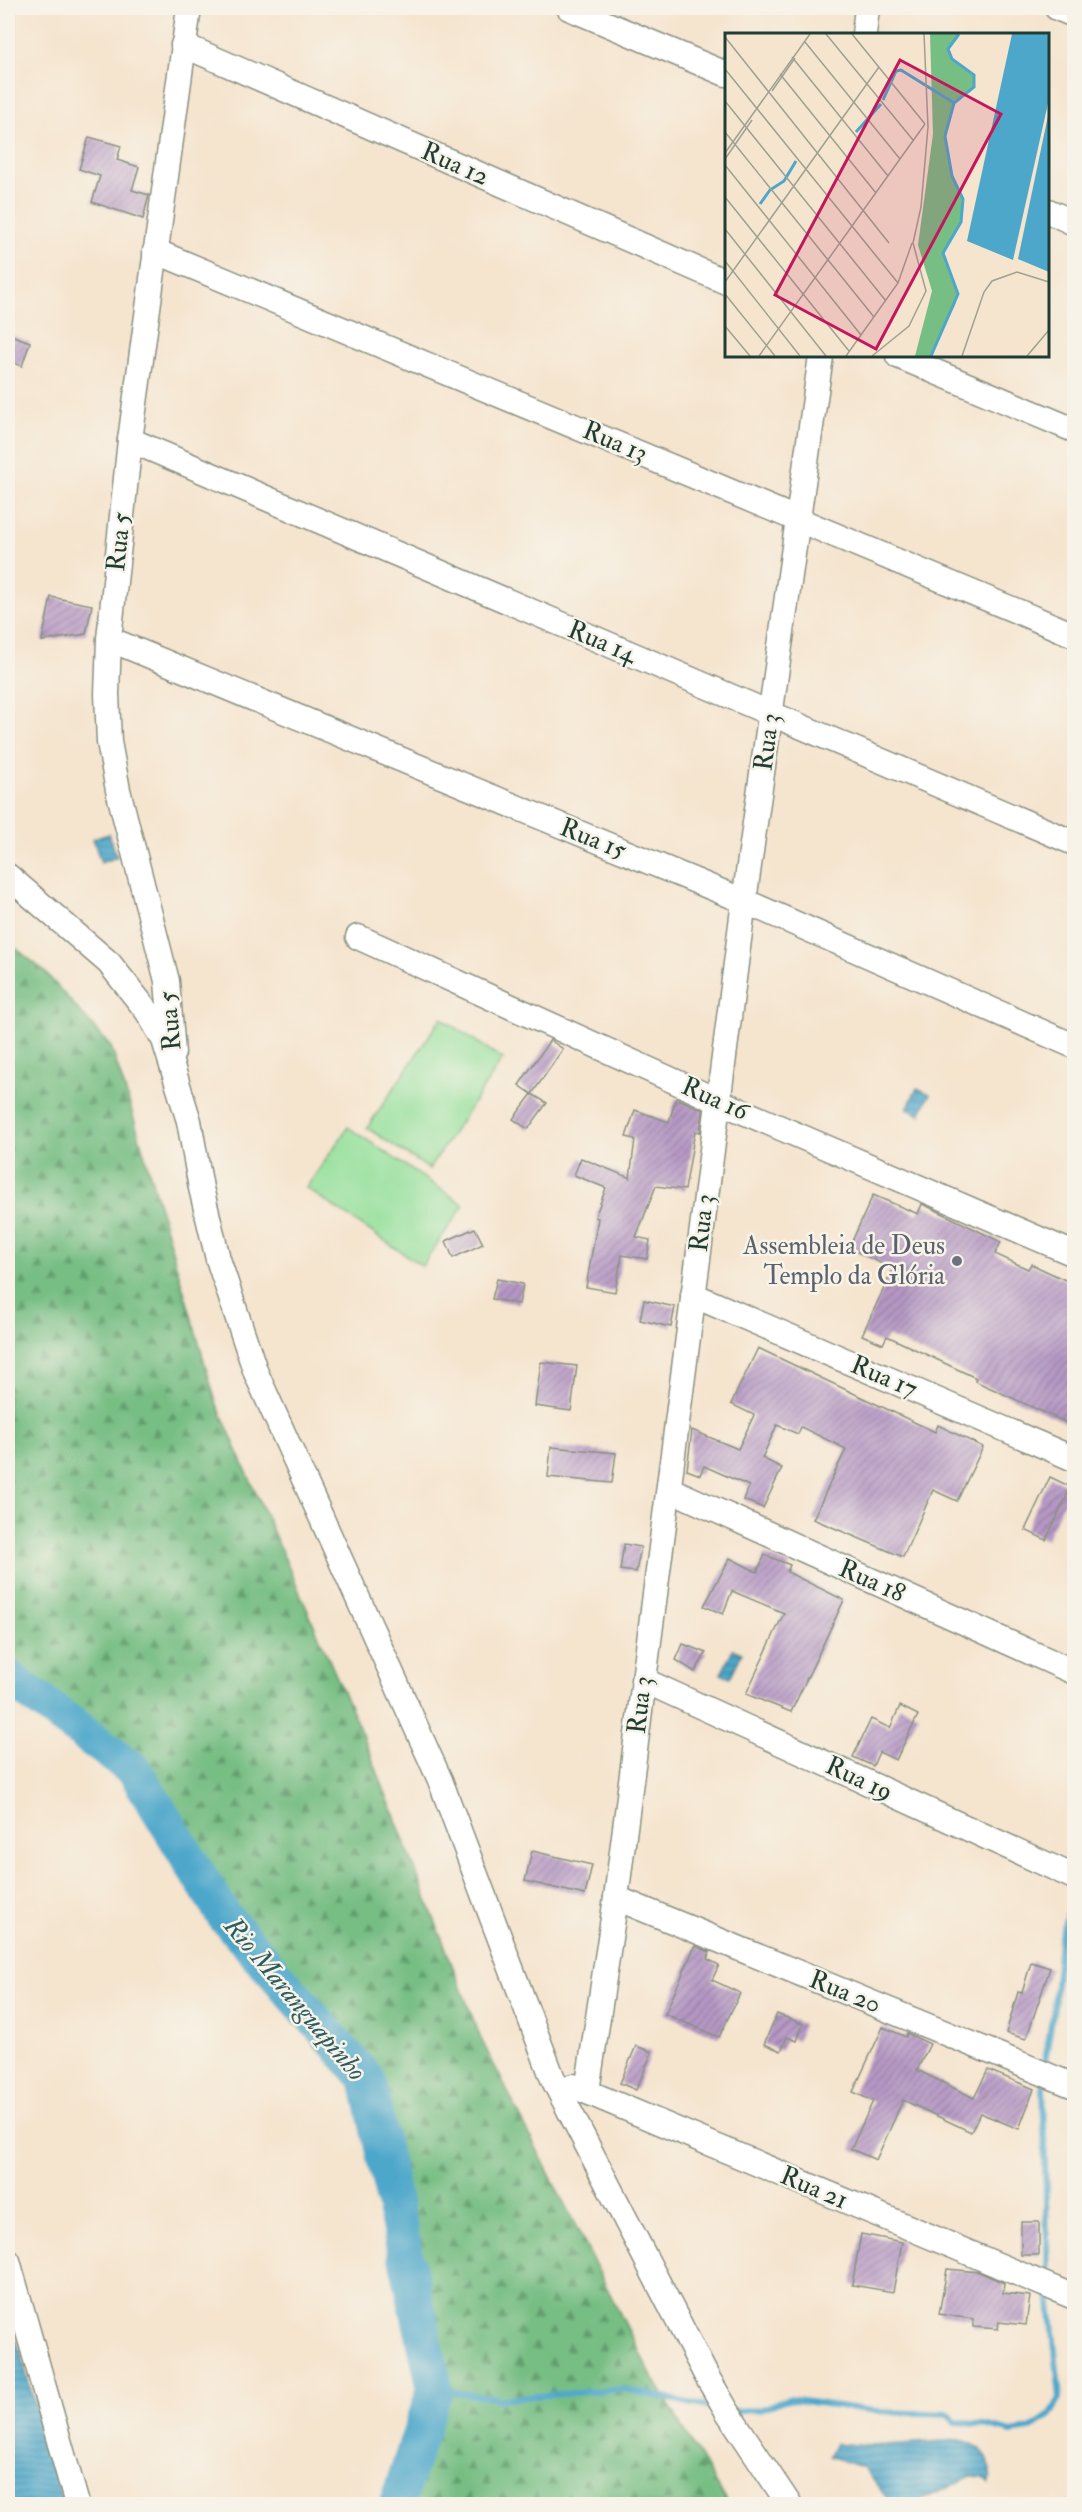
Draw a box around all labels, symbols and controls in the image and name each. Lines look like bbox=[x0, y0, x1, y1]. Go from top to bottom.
inset map bbox=[725, 33, 1049, 357]
street label: Rua 12 bbox=[416, 135, 494, 193]
street label: Rua 13 bbox=[578, 414, 652, 470]
street label: Rua 5 bbox=[100, 510, 138, 573]
street label: Rua 14 bbox=[563, 613, 642, 671]
street label: Rua 3 bbox=[747, 711, 787, 773]
street label: Rua 15 bbox=[555, 811, 631, 867]
street label: Rua 5 bbox=[151, 989, 189, 1052]
street label: Rua 16 bbox=[676, 1070, 755, 1129]
street label: Rua 3 bbox=[683, 1192, 721, 1254]
place label: Assembleia de Deus Templo da Glória bbox=[742, 1230, 945, 1293]
marker: Assembleia de Deus Templo da Glória bbox=[950, 1254, 964, 1268]
street label: Rua 17 bbox=[846, 1349, 922, 1405]
street label: Rua 18 bbox=[834, 1552, 910, 1610]
street label: Rua 3 bbox=[621, 1674, 659, 1736]
street label: Rua 19 bbox=[820, 1750, 898, 1808]
water label: Rio Maranguapinho bbox=[216, 1910, 373, 2088]
street label: Rua 20 bbox=[804, 1963, 886, 2021]
street label: Rua 21 bbox=[775, 2160, 853, 2216]

